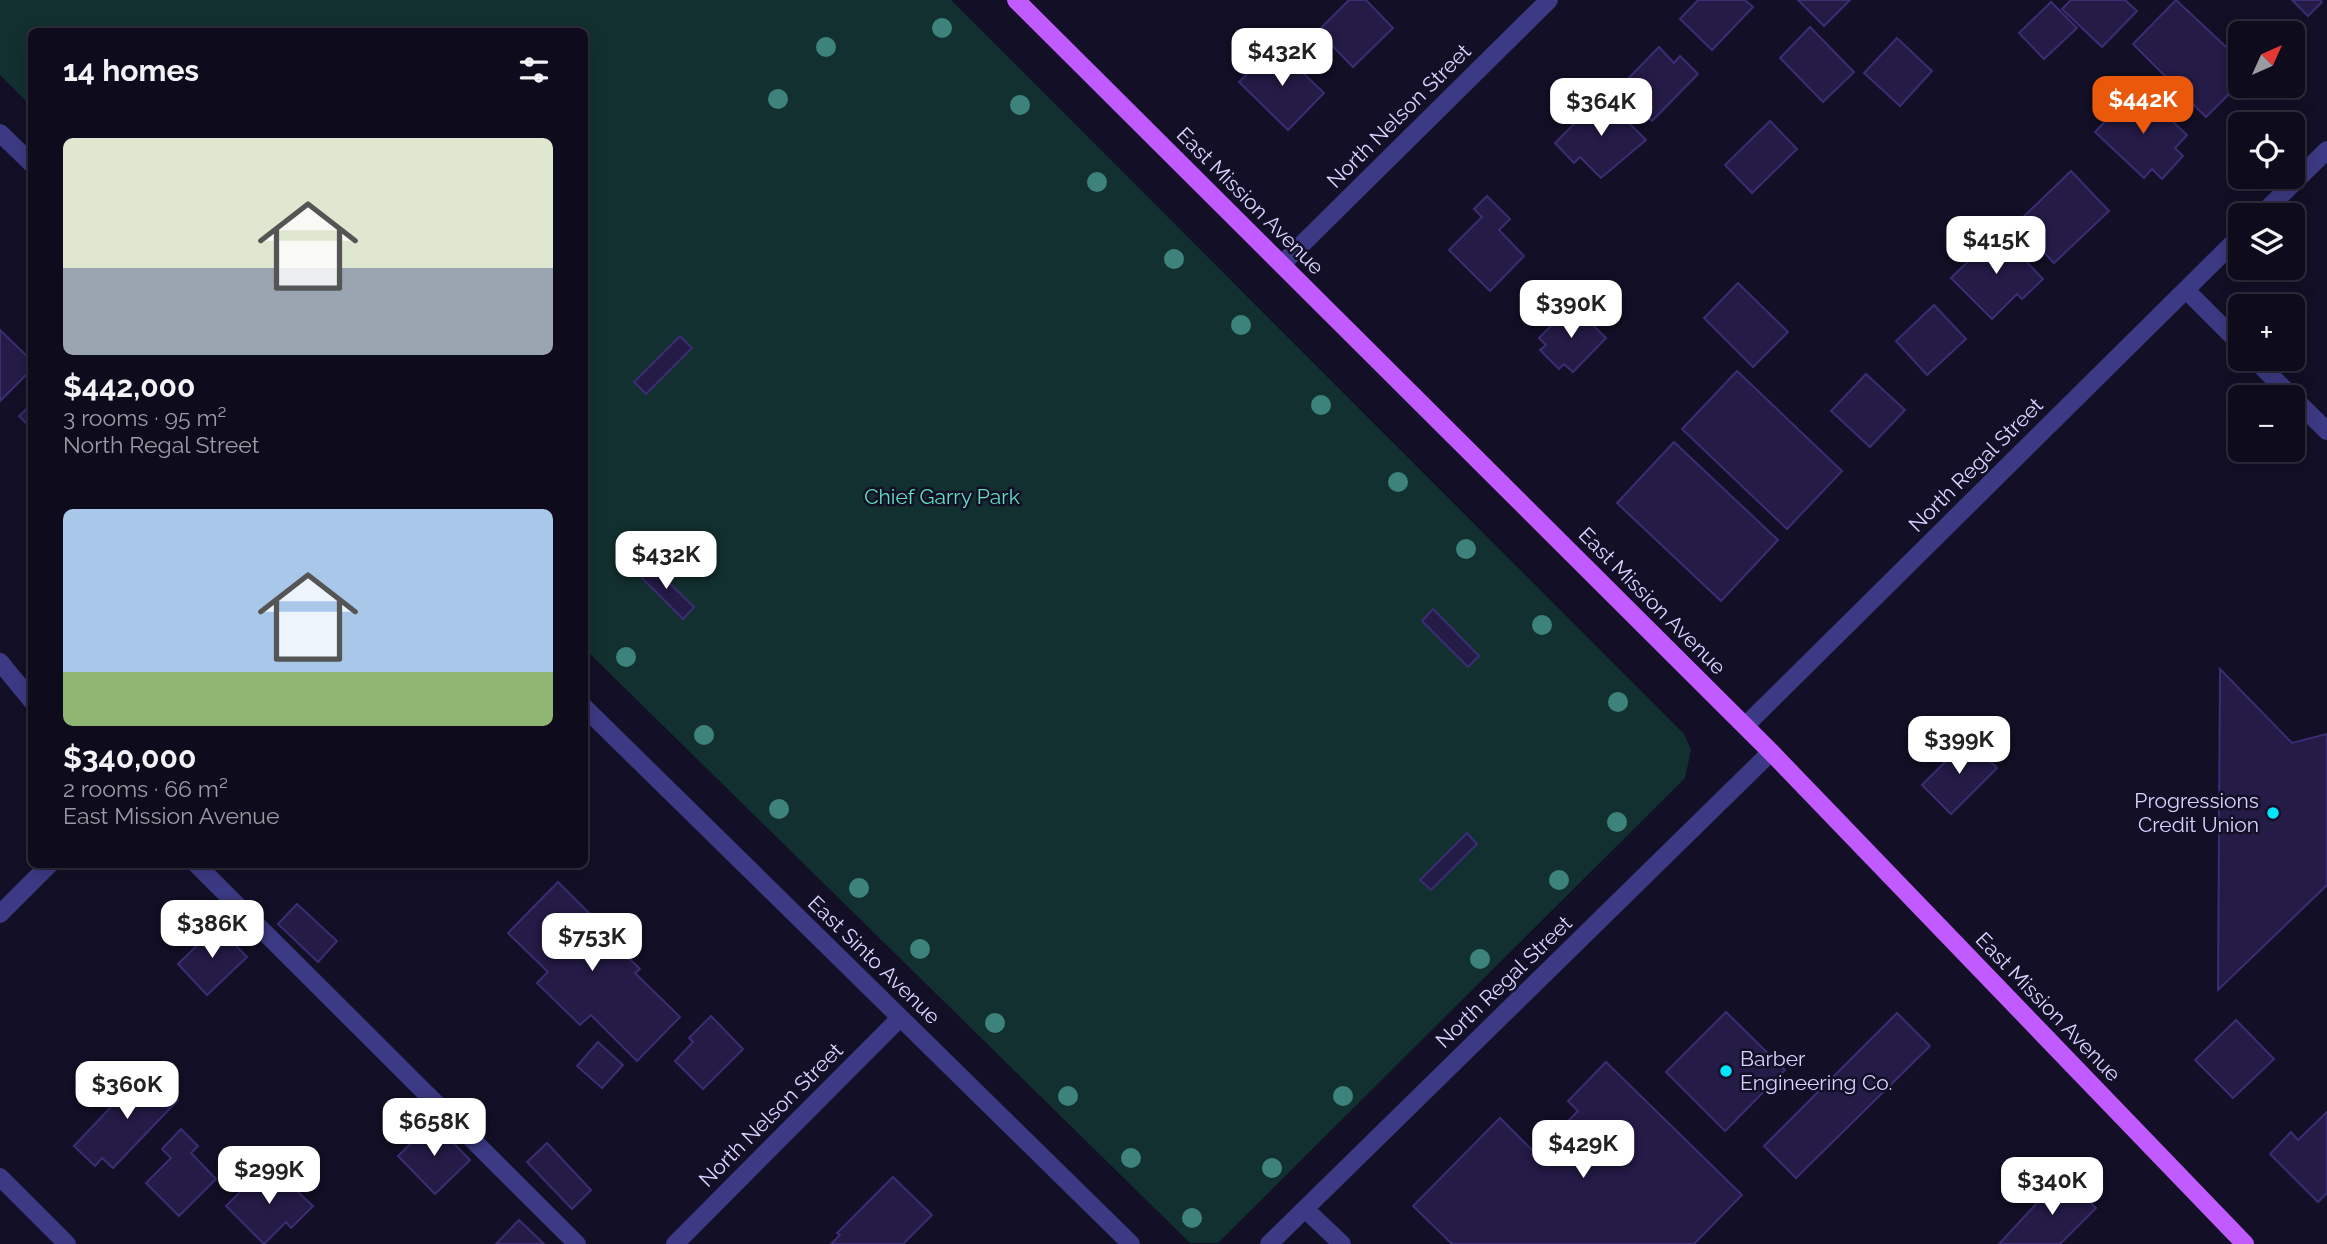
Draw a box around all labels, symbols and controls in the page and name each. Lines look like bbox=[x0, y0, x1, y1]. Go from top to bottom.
north arrow bbox=[2228, 21, 2305, 98]
map controls bbox=[2228, 21, 2305, 462]
pin: $432K bbox=[1233, 28, 1331, 88]
text: $432K bbox=[1248, 37, 1316, 64]
street label: North Nelson Street bbox=[1322, 39, 1476, 193]
icon: filters bbox=[515, 51, 553, 89]
text: 14 homes bbox=[63, 53, 199, 88]
pin: $442K bbox=[2094, 76, 2192, 136]
pin: $364K bbox=[1552, 78, 1650, 138]
text: $442K bbox=[2108, 85, 2178, 112]
text: $364K bbox=[1566, 87, 1636, 114]
button: locate bbox=[2228, 112, 2305, 189]
street label: East Mission Avenue bbox=[1172, 122, 1329, 279]
icon: home bbox=[245, 183, 371, 309]
button: layers bbox=[2228, 203, 2305, 280]
pin: $415K bbox=[1947, 216, 2045, 276]
text: $415K bbox=[1962, 225, 2030, 252]
pin: $390K bbox=[1522, 280, 1620, 340]
text: $390K bbox=[1536, 289, 1606, 316]
button: + bbox=[2228, 294, 2305, 371]
text: $442,000 bbox=[63, 369, 195, 404]
button: − bbox=[2228, 385, 2305, 462]
street label: North Regal Street bbox=[1903, 392, 2048, 537]
text: 3 rooms · 95 m² bbox=[63, 404, 226, 431]
text: North Regal Street bbox=[63, 431, 259, 458]
park label: Chief Garry Park bbox=[864, 484, 1020, 509]
street label: East Mission Avenue bbox=[1574, 522, 1731, 679]
pin: $432K bbox=[617, 532, 715, 591]
text: $432K bbox=[632, 540, 700, 567]
icon: home bbox=[245, 554, 371, 680]
pin: $399K bbox=[1910, 716, 2008, 776]
text: $399K bbox=[1924, 725, 1994, 752]
text: $340,000 bbox=[63, 740, 196, 775]
text: 2 rooms · 66 m² bbox=[63, 775, 228, 802]
place label: Progressions Credit Union bbox=[2134, 788, 2259, 837]
text: East Mission Avenue bbox=[63, 802, 280, 829]
marker: Progressions Credit Union bbox=[2265, 805, 2281, 821]
street label: East Sinto Avenue bbox=[803, 890, 946, 1029]
pin: $386K bbox=[163, 900, 261, 960]
text: $386K bbox=[177, 909, 247, 936]
street label: North Regal Street bbox=[1430, 910, 1577, 1053]
pin: $753K bbox=[543, 914, 641, 973]
text: $753K bbox=[558, 922, 626, 949]
street label: East Mission Avenue bbox=[1971, 927, 2126, 1086]
street label: North Nelson Street bbox=[694, 1038, 848, 1192]
place label: Barber Engineering Co. bbox=[1740, 1046, 1892, 1095]
pin: $360K bbox=[78, 1062, 176, 1121]
marker: Barber Engineering Co. bbox=[1718, 1063, 1734, 1079]
text: $360K bbox=[92, 1070, 162, 1097]
pin: $658K bbox=[385, 1098, 483, 1158]
text: $658K bbox=[399, 1107, 469, 1134]
pin: $429K bbox=[1534, 1120, 1632, 1180]
text: $429K bbox=[1548, 1129, 1618, 1156]
pin: $299K bbox=[220, 1146, 318, 1206]
text: $299K bbox=[234, 1155, 304, 1182]
pin: $340K bbox=[2003, 1158, 2101, 1217]
text: $340K bbox=[2017, 1166, 2087, 1193]

